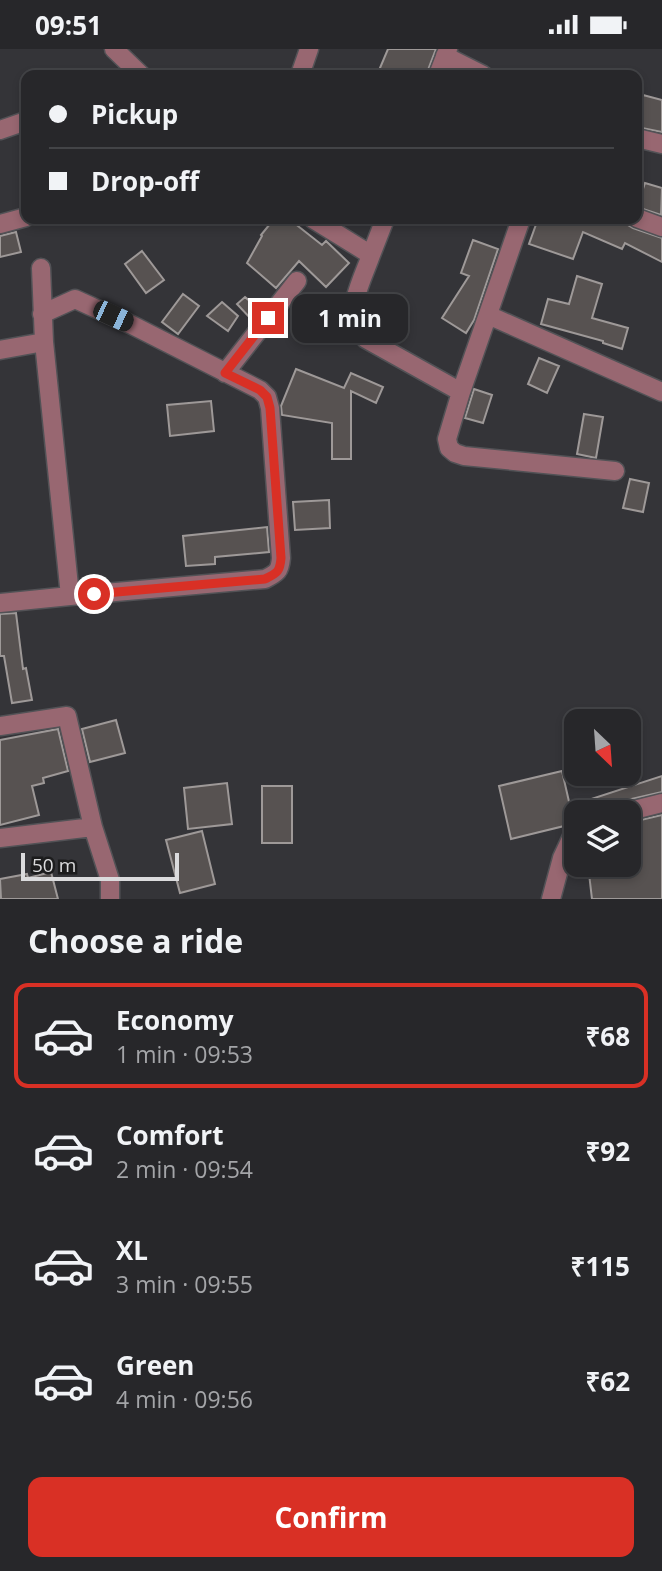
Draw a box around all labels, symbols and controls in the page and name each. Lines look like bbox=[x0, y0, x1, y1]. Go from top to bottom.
text: 09:51 bbox=[35, 7, 102, 43]
text: Pickup bbox=[91, 96, 178, 132]
text: Drop-off bbox=[91, 163, 199, 199]
callout: 1 min bbox=[292, 293, 408, 343]
car bbox=[90, 298, 137, 334]
route end bbox=[252, 302, 284, 334]
text: 1 min bbox=[318, 302, 382, 334]
route start bbox=[78, 578, 110, 610]
north arrow bbox=[564, 709, 640, 786]
map controls bbox=[564, 709, 641, 877]
button: layers bbox=[564, 800, 641, 877]
scale bar bbox=[21, 850, 178, 882]
text: 50 m bbox=[32, 852, 76, 878]
text: Choose a ride bbox=[28, 919, 243, 962]
text: Economy bbox=[116, 1002, 234, 1038]
icon: car bbox=[32, 1004, 95, 1067]
text: ₹68 bbox=[585, 1018, 630, 1054]
text: 1 min · 09:53 bbox=[116, 1038, 253, 1070]
text: Comfort bbox=[116, 1117, 223, 1153]
icon: car bbox=[32, 1119, 95, 1182]
text: ₹92 bbox=[585, 1133, 630, 1169]
text: 2 min · 09:54 bbox=[116, 1153, 253, 1185]
text: XL bbox=[116, 1232, 148, 1268]
icon: car bbox=[32, 1234, 95, 1297]
text: ₹115 bbox=[571, 1248, 630, 1284]
text: 3 min · 09:55 bbox=[116, 1268, 253, 1300]
text: Green bbox=[116, 1347, 194, 1383]
icon: car bbox=[32, 1349, 95, 1412]
text: ₹62 bbox=[585, 1363, 630, 1399]
text: 4 min · 09:56 bbox=[116, 1383, 253, 1415]
button: Confirm bbox=[28, 1477, 634, 1557]

